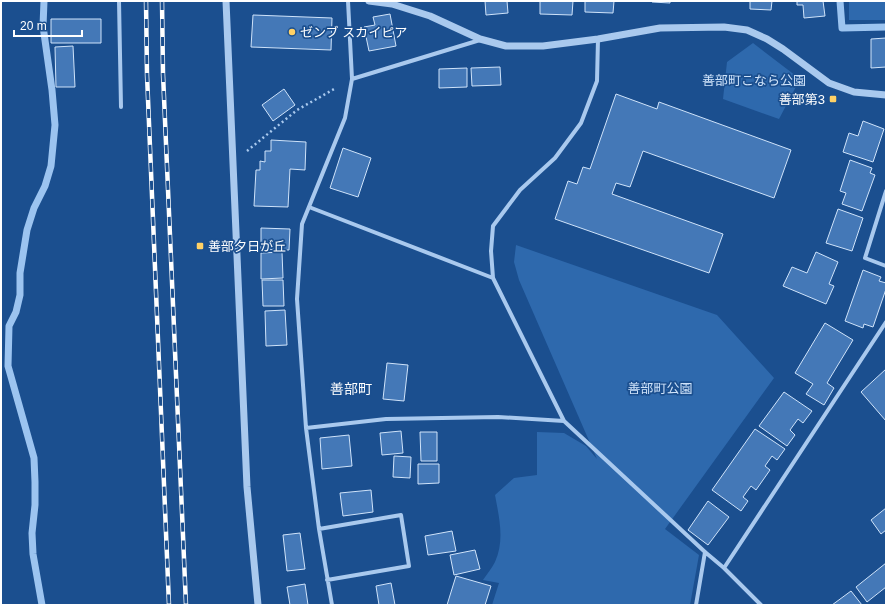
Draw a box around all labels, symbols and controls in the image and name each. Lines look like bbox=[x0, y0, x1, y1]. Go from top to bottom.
scale bar bbox=[14, 12, 82, 38]
text: 20 m bbox=[20, 19, 47, 33]
place label: ゼンブ スカイピア bbox=[300, 25, 407, 40]
marker: ゼンブ スカイピア bbox=[287, 27, 297, 37]
park label: 善部町こなら公園 bbox=[702, 73, 806, 88]
place label: 善部第3 bbox=[779, 92, 825, 107]
marker: 善部第3 bbox=[828, 94, 838, 104]
place label: 善部夕日が丘 bbox=[208, 239, 286, 254]
marker: 善部夕日が丘 bbox=[195, 241, 205, 251]
district label: 善部町 bbox=[330, 381, 372, 397]
park label: 善部町公園 bbox=[627, 381, 693, 396]

